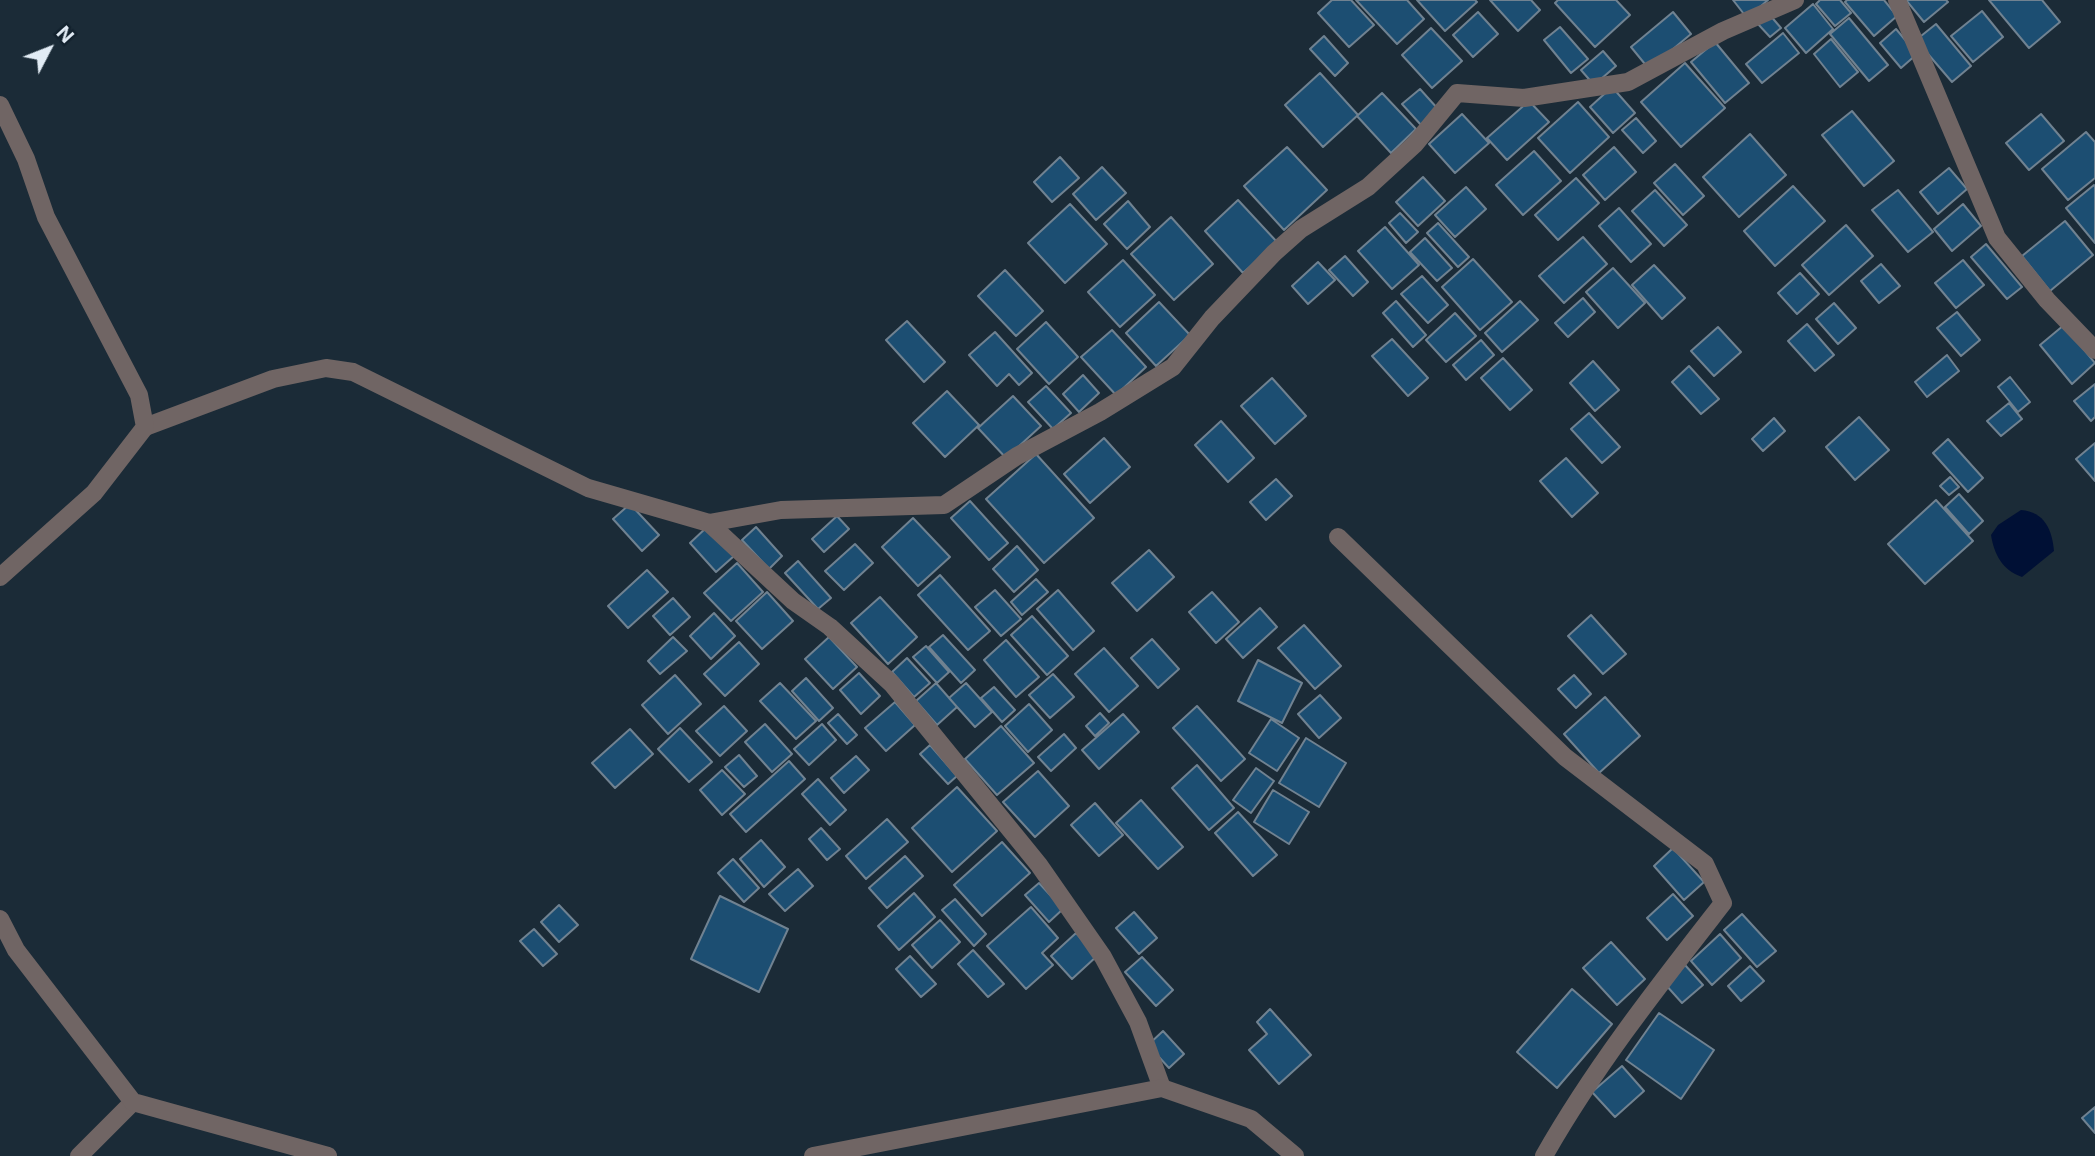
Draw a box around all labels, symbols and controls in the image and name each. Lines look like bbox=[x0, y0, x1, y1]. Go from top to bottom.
north arrow bbox=[14, 14, 84, 84]
text: N bbox=[52, 22, 78, 48]

